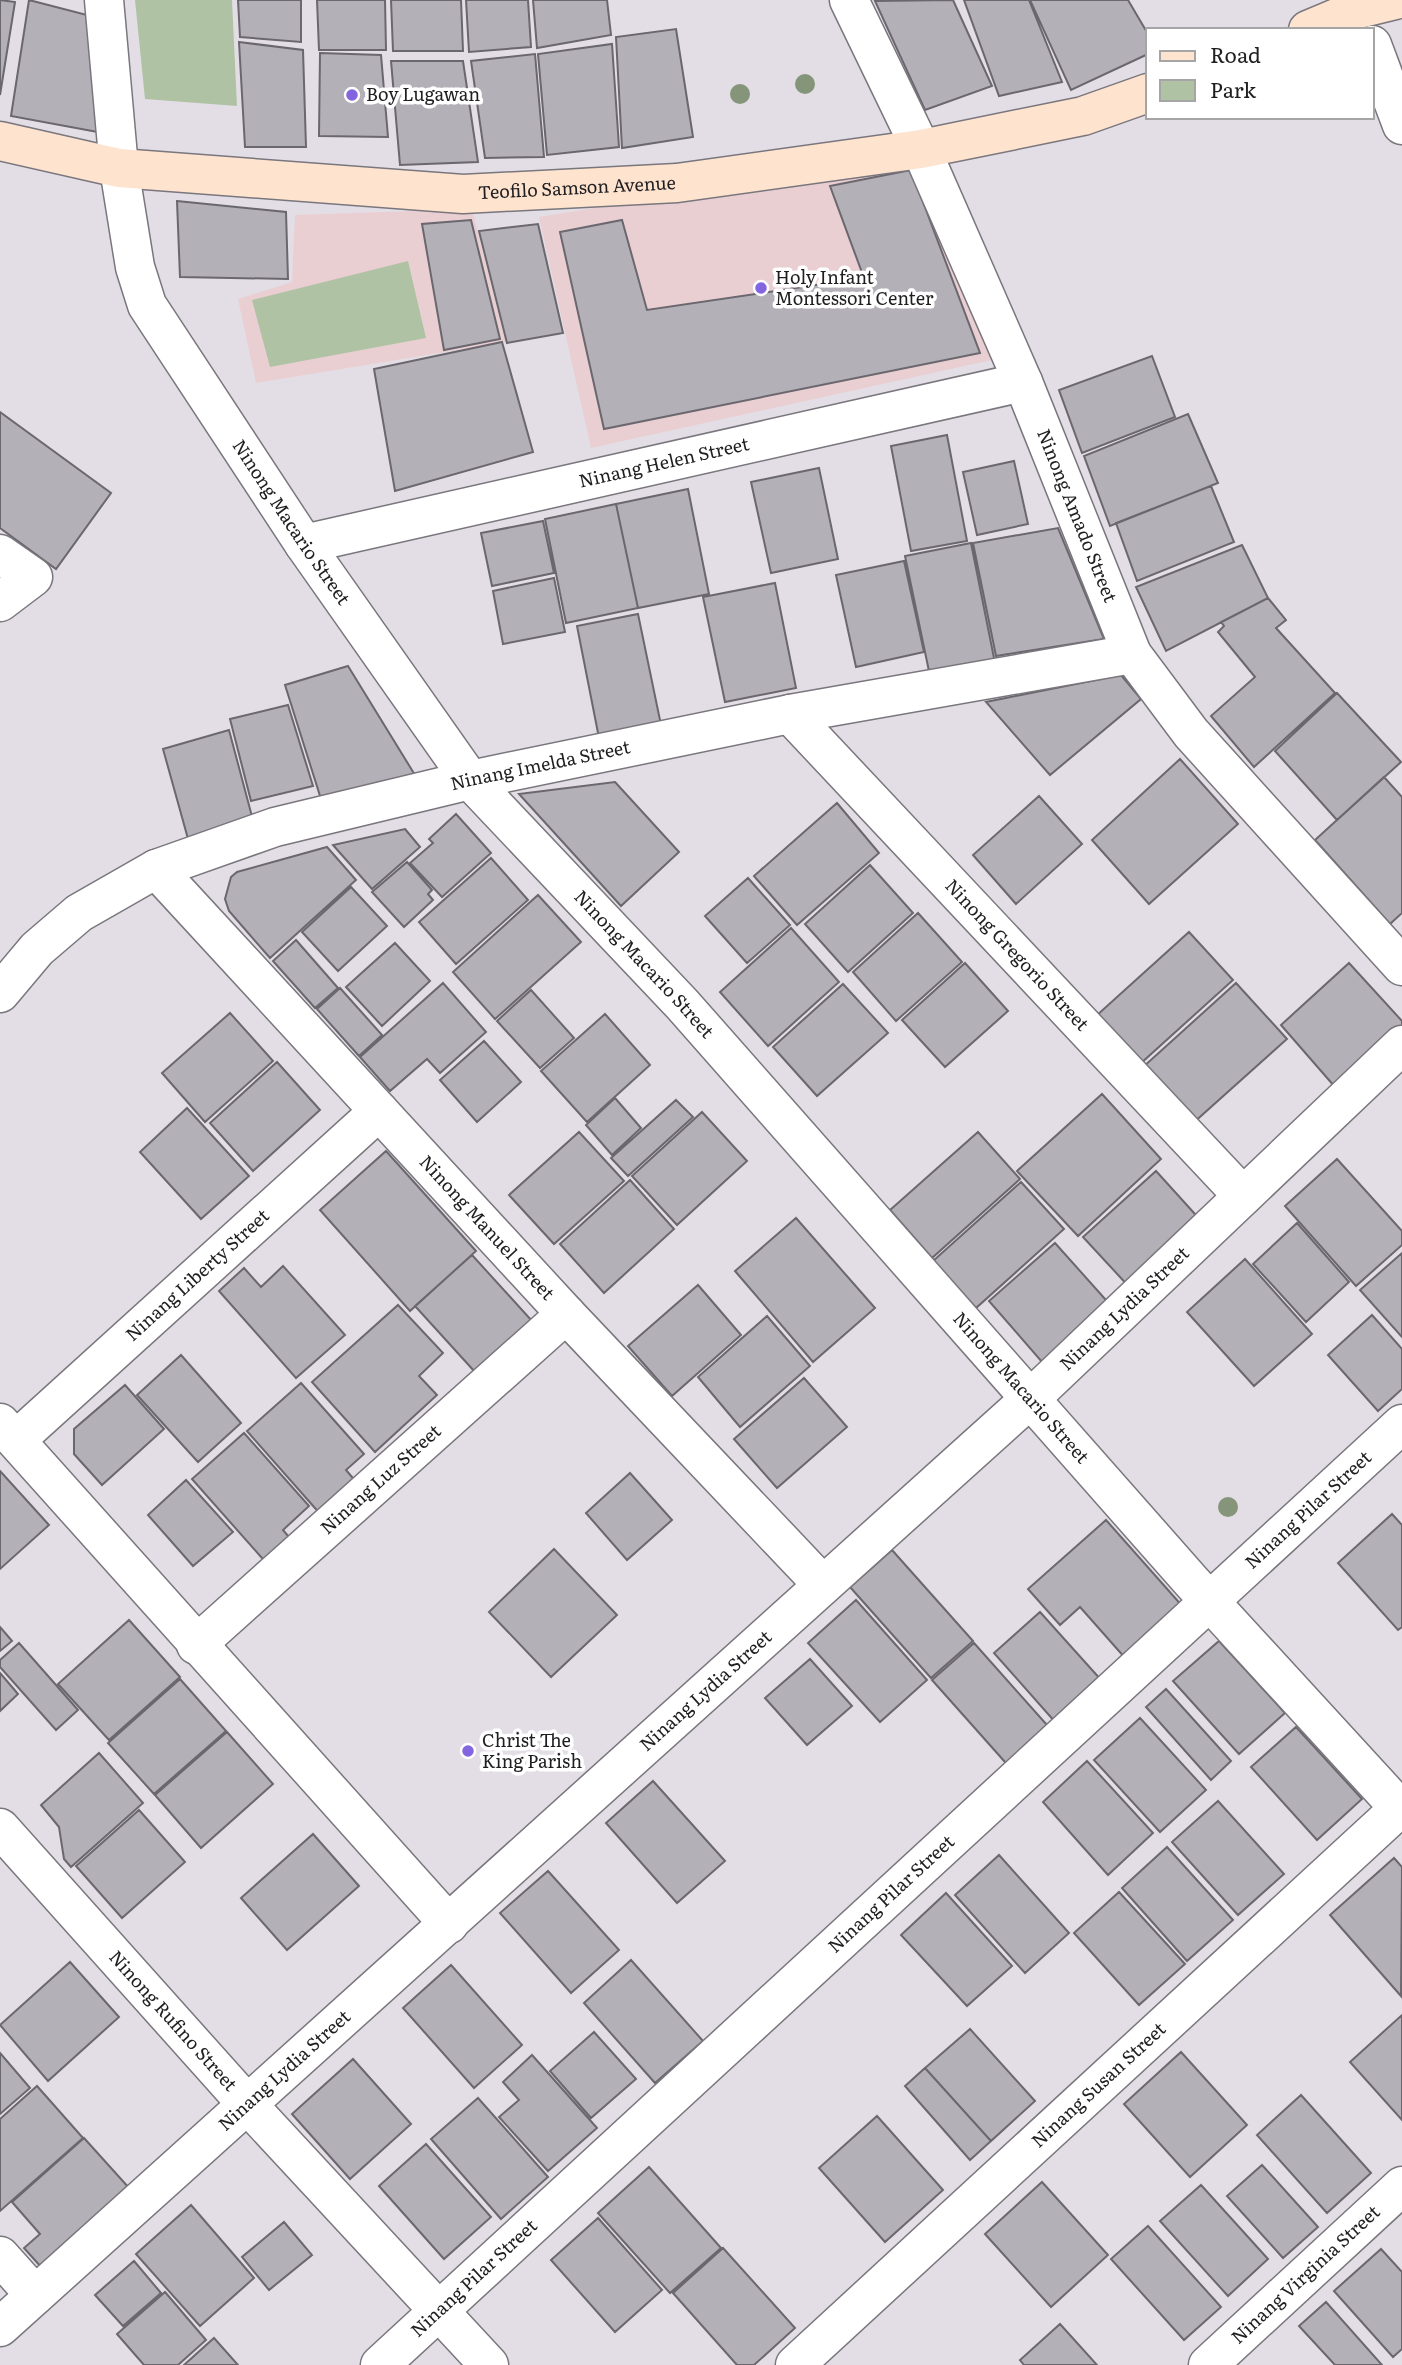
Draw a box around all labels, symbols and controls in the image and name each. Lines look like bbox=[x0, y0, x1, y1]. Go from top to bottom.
legend bbox=[1146, 28, 1374, 119]
text: Road bbox=[1210, 38, 1261, 69]
text: Park bbox=[1210, 73, 1256, 104]
place label: Boy Lugawan bbox=[366, 80, 480, 107]
marker: Boy Lugawan bbox=[344, 87, 360, 103]
street label: Teofilo Samson Avenue bbox=[477, 168, 676, 205]
place label: Holy Infant Montessori Center bbox=[775, 263, 934, 311]
marker: Holy Infant Montessori Center bbox=[753, 280, 769, 296]
street label: Ninong Amado Street bbox=[1031, 424, 1125, 607]
street label: Ninang Helen Street bbox=[576, 429, 752, 494]
street label: Ninong Macario Street bbox=[227, 434, 358, 610]
street label: Ninang Imelda Street bbox=[447, 732, 633, 796]
street label: Ninong Gregorio Street bbox=[940, 872, 1097, 1037]
street label: Ninong Macario Street bbox=[569, 883, 722, 1044]
street label: Ninong Manuel Street bbox=[414, 1148, 562, 1306]
street label: Ninang Liberty Street bbox=[119, 1201, 275, 1347]
street label: Ninang Lydia Street bbox=[1053, 1239, 1195, 1376]
street label: Ninong Macario Street bbox=[947, 1305, 1097, 1469]
street label: Ninang Luz Street bbox=[313, 1417, 447, 1540]
street label: Ninang Pilar Street bbox=[1238, 1443, 1377, 1574]
street label: Ninang Lydia Street bbox=[633, 1623, 777, 1757]
place label: Christ The King Parish bbox=[482, 1726, 582, 1774]
marker: Christ The King Parish bbox=[460, 1743, 476, 1759]
street label: Ninang Pilar Street bbox=[821, 1827, 960, 1958]
street label: Ninong Rufino Street bbox=[103, 1944, 245, 2097]
street label: Ninang Lydia Street bbox=[211, 2002, 356, 2136]
street label: Ninang Susan Street bbox=[1025, 2015, 1172, 2153]
street label: Ninang Virginia Street bbox=[1224, 2198, 1386, 2349]
street label: Ninang Pilar Street bbox=[404, 2211, 543, 2343]

